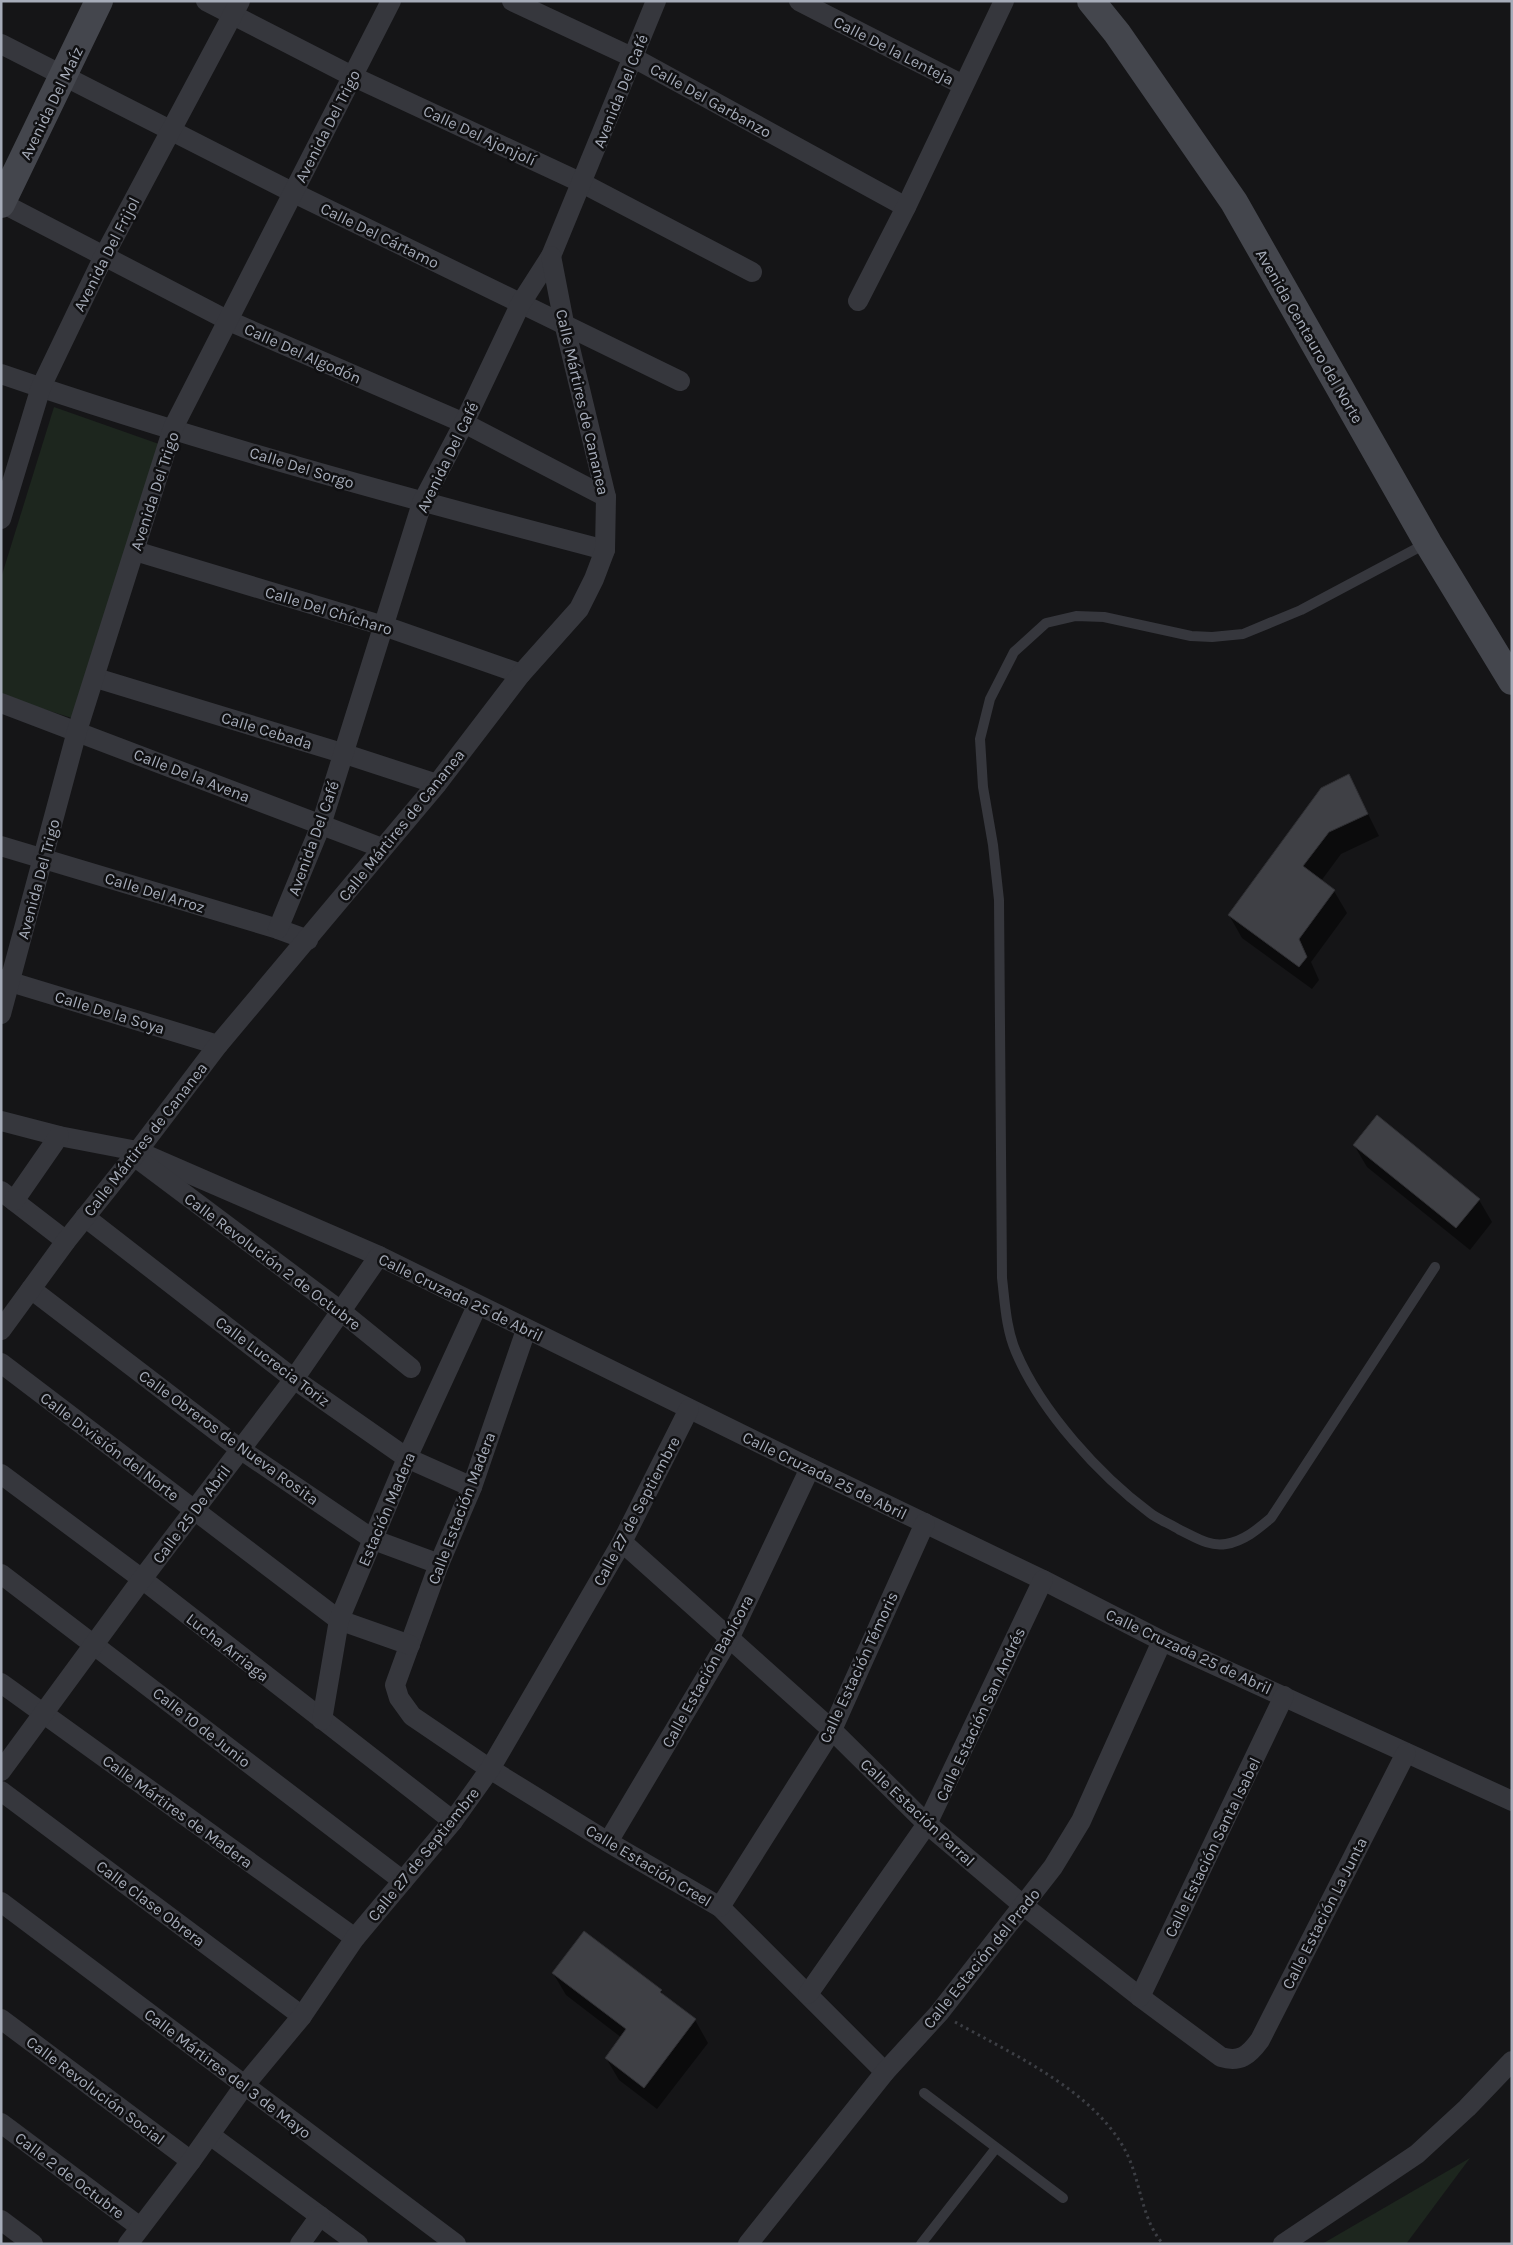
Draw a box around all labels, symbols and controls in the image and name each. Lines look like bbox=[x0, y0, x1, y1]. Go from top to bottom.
street label: Calle De la Lenteja bbox=[830, 12, 957, 89]
street label: Avenida Del Café bbox=[589, 32, 652, 151]
street label: Avenida Del Maíz bbox=[16, 44, 87, 163]
street label: Calle Del Garbanzo bbox=[647, 59, 775, 142]
street label: Avenida Del Trigo bbox=[291, 67, 364, 186]
street label: Calle Del Ajonjolí bbox=[420, 101, 539, 170]
street label: Avenida Del Frijol bbox=[69, 194, 143, 315]
street label: Calle Del Cártamo bbox=[317, 199, 442, 272]
street label: Avenida Centauro del Norte bbox=[1252, 246, 1367, 427]
street label: Calle Mártires de Cananea bbox=[552, 307, 613, 497]
street label: Calle Del Algodón bbox=[241, 319, 364, 388]
street label: Avenida Del Café bbox=[412, 399, 483, 516]
street label: Avenida Del Trigo bbox=[126, 429, 183, 553]
street label: Calle Del Sorgo bbox=[247, 443, 356, 492]
street label: Calle Del Chícharo bbox=[263, 582, 395, 639]
street label: Calle Cebada bbox=[219, 708, 315, 753]
street label: Calle De la Avena bbox=[131, 745, 253, 806]
street label: Calle Mártires de Cananea bbox=[334, 746, 469, 905]
street label: Avenida Del Café bbox=[284, 778, 343, 898]
street label: Avenida Del Trigo bbox=[13, 817, 64, 941]
street label: Calle Del Arroz bbox=[102, 868, 207, 917]
street label: Calle De la Soya bbox=[53, 987, 167, 1038]
street label: Calle Mártires de Cananea bbox=[79, 1059, 211, 1220]
street label: Calle Revolución 2 de Octubre bbox=[181, 1189, 365, 1334]
street label: Calle Cruzada 25 de Abril bbox=[375, 1249, 546, 1346]
street label: Calle Lucrecia Toriz bbox=[212, 1312, 334, 1411]
street label: Calle Obreros de Nueva Rosita bbox=[135, 1366, 322, 1509]
street label: Calle División del Norte bbox=[37, 1388, 183, 1505]
street label: Calle Cruzada 25 de Abril bbox=[739, 1427, 910, 1524]
street label: Calle Estación Madera bbox=[424, 1429, 499, 1587]
street label: Calle 27 de Septiembre bbox=[589, 1433, 684, 1589]
street label: Estación Madera bbox=[354, 1449, 419, 1569]
street label: Calle 25 De Abril bbox=[148, 1461, 234, 1567]
street label: Calle Estación Témoris bbox=[815, 1589, 902, 1746]
street label: Calle Estación Babícora bbox=[658, 1592, 757, 1751]
street label: Calle Cruzada 25 de Abril bbox=[1103, 1605, 1275, 1698]
street label: Lucha Arriaga bbox=[182, 1609, 273, 1686]
street label: Calle Estación San Andrés bbox=[932, 1624, 1029, 1804]
street label: Calle 10 de Junio bbox=[149, 1683, 254, 1772]
street label: Calle Mártires de Madera bbox=[99, 1751, 256, 1872]
street label: Calle Estación Parral bbox=[856, 1754, 979, 1870]
street label: Calle Estación Santa Isabel bbox=[1161, 1754, 1264, 1940]
street label: Calle 27 de Septiembre bbox=[364, 1784, 483, 1925]
street label: Calle Estación Creel bbox=[582, 1820, 715, 1911]
street label: Calle Estación La Junta bbox=[1278, 1834, 1371, 1992]
street label: Calle Clase Obrera bbox=[92, 1856, 209, 1951]
street label: Calle Estación del Prado bbox=[919, 1884, 1044, 2032]
street label: Calle Mártires del 3 de Mayo bbox=[141, 2004, 315, 2142]
street label: Calle Revolución Social bbox=[23, 2032, 169, 2149]
street label: Calle 2 de Octubre bbox=[11, 2128, 128, 2223]

